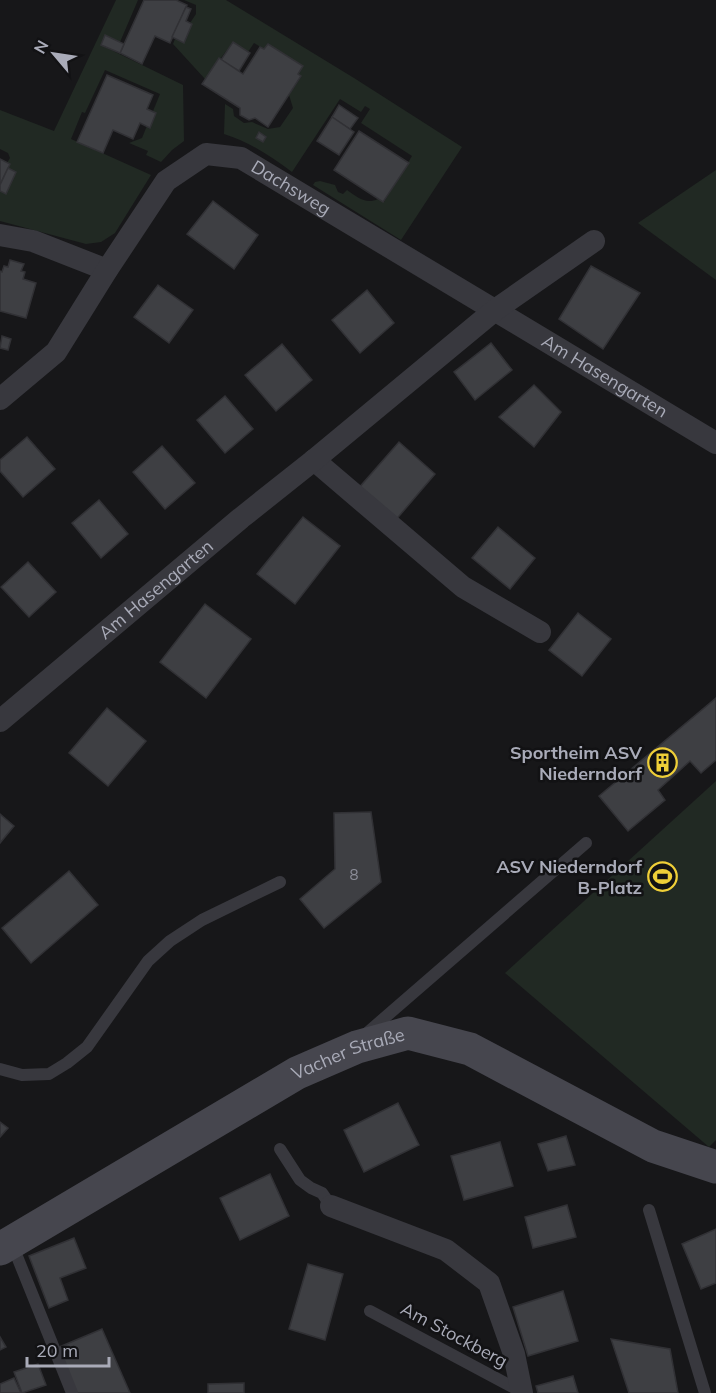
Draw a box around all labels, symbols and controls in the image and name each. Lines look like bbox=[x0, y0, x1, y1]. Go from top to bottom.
north arrow bbox=[24, 24, 84, 84]
text: N bbox=[29, 37, 53, 57]
street label: Dachsweg bbox=[247, 155, 335, 220]
street label: Am Hasengarten bbox=[538, 329, 672, 422]
street label: Am Hasengarten bbox=[94, 534, 218, 644]
place label: Sportheim ASV Niederndorf bbox=[510, 741, 643, 785]
building icon: Sportheim ASV Niederndorf bbox=[647, 747, 679, 779]
place label: ASV Niederndorf B-Platz bbox=[496, 855, 642, 899]
sports icon: ASV Niederndorf B-Platz bbox=[647, 861, 679, 893]
house number: 8 bbox=[349, 865, 359, 884]
street label: Vacher Straße bbox=[288, 1023, 407, 1085]
street label: Am Stockberg bbox=[397, 1297, 511, 1372]
scale bar bbox=[27, 1330, 110, 1368]
text: 20 m bbox=[36, 1339, 78, 1362]

